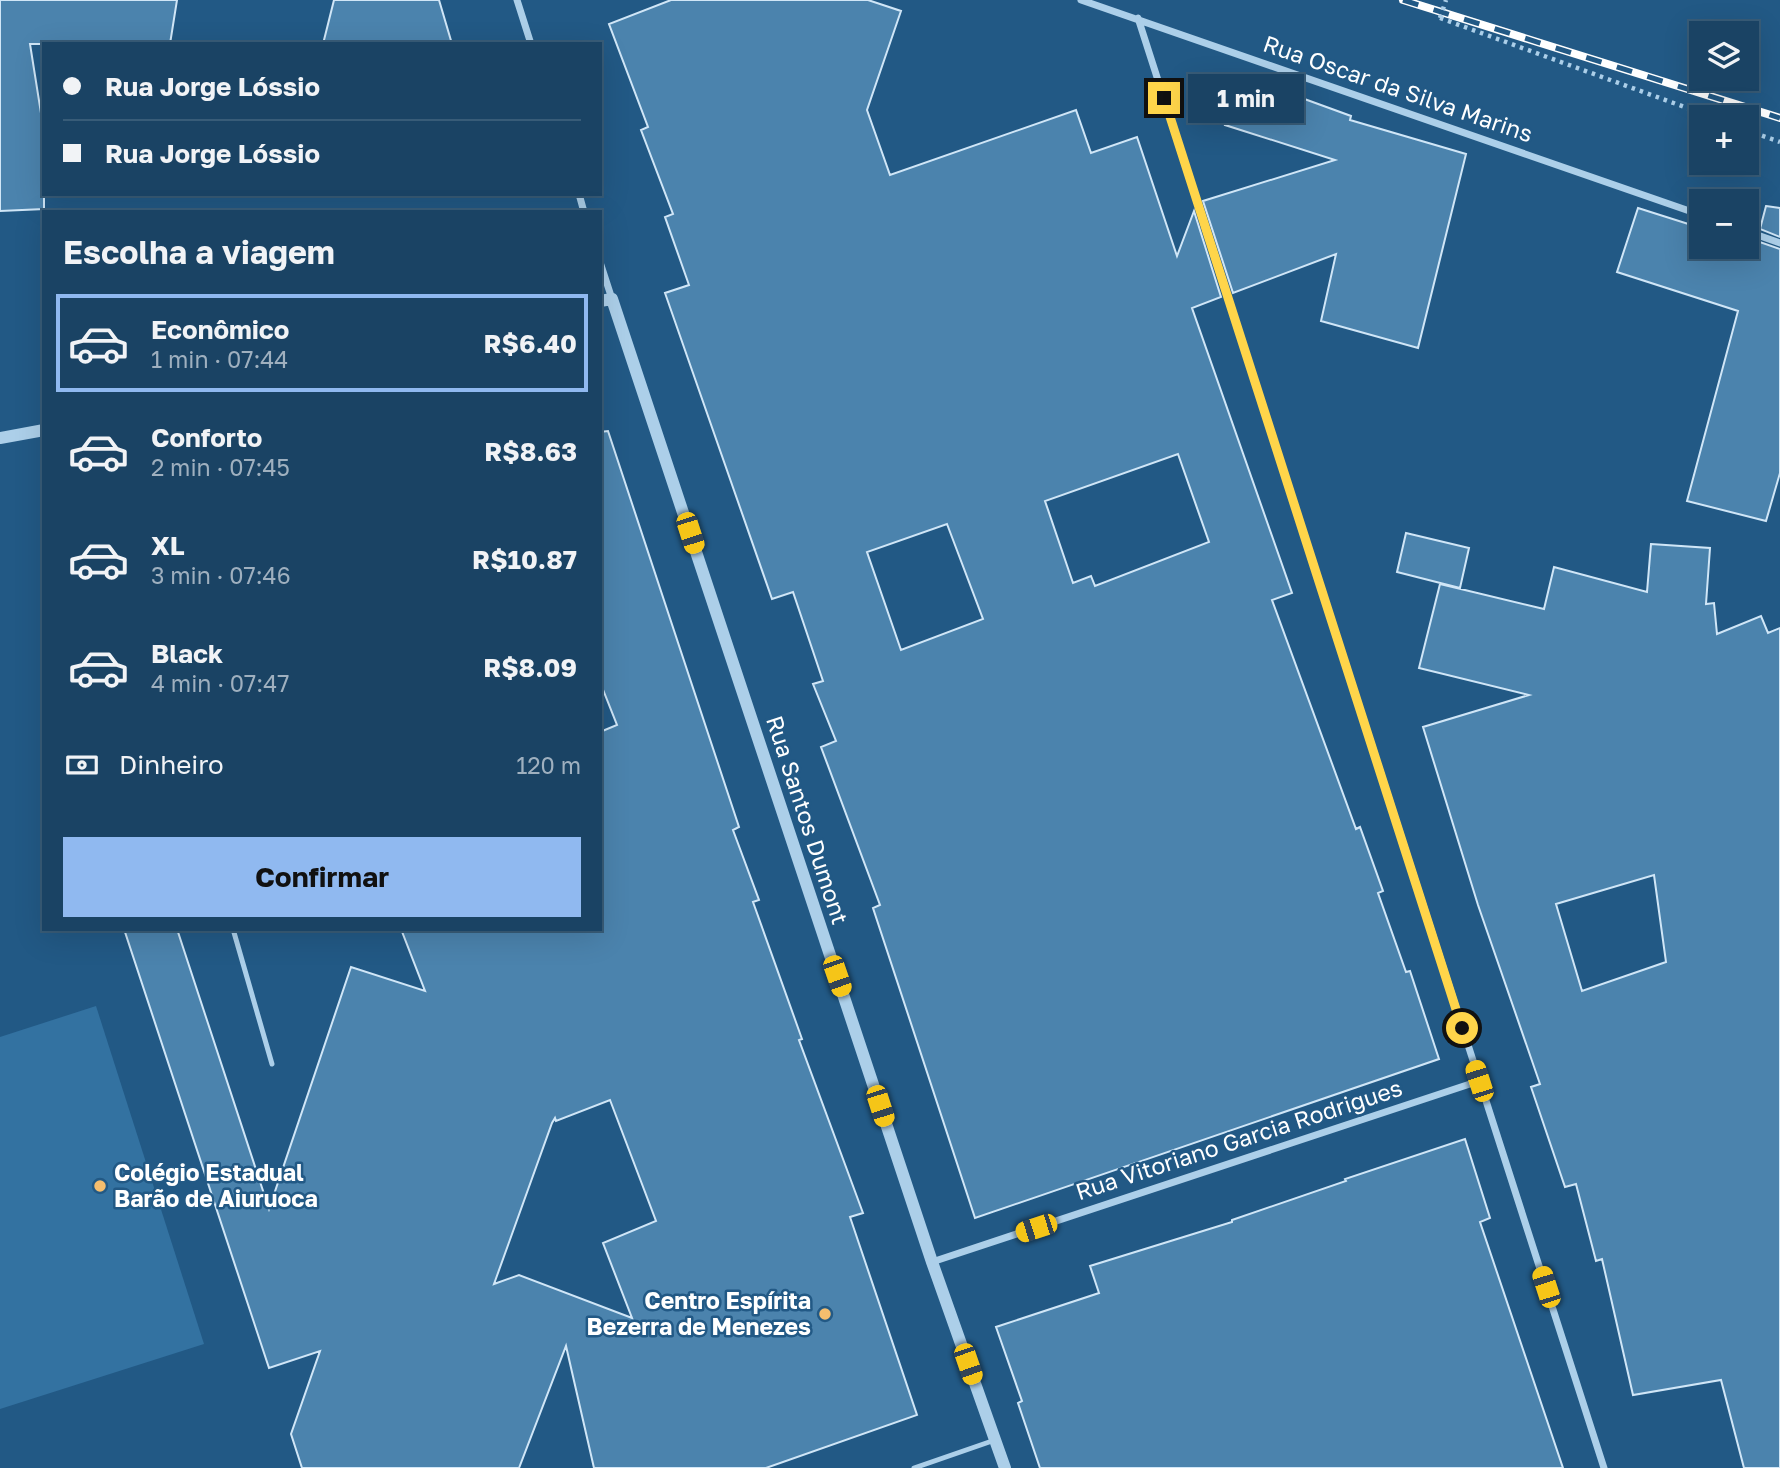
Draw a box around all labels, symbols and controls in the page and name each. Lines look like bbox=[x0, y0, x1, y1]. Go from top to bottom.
map controls bbox=[1689, 21, 1759, 259]
button: layers bbox=[1689, 21, 1759, 91]
street label: Rua Oscar da Silva Marins bbox=[1260, 29, 1537, 147]
text: Rua Jorge Lóssio bbox=[105, 71, 320, 102]
callout: 1 min bbox=[1188, 74, 1304, 122]
route end bbox=[1148, 82, 1180, 114]
text: 1 min bbox=[1217, 84, 1275, 112]
button: + bbox=[1689, 105, 1759, 175]
text: Rua Jorge Lóssio bbox=[105, 138, 320, 169]
button: − bbox=[1689, 189, 1759, 259]
text: Escolha a viagem bbox=[63, 233, 335, 271]
icon: car bbox=[67, 312, 130, 375]
text: Econômico bbox=[151, 314, 289, 345]
text: R$6.40 bbox=[484, 328, 577, 359]
text: 1 min · 07:44 bbox=[151, 345, 288, 373]
icon: car bbox=[67, 420, 130, 483]
text: Conforto bbox=[151, 422, 262, 453]
text: R$8.63 bbox=[484, 436, 577, 467]
text: 2 min · 07:45 bbox=[151, 453, 290, 481]
car bbox=[674, 510, 707, 556]
icon: car bbox=[67, 528, 130, 591]
text: XL bbox=[151, 530, 185, 561]
text: R$10.87 bbox=[472, 544, 577, 575]
text: 3 min · 07:46 bbox=[151, 561, 291, 589]
icon: car bbox=[67, 636, 130, 699]
text: Black bbox=[151, 638, 223, 669]
text: R$8.09 bbox=[483, 652, 577, 683]
text: 4 min · 07:47 bbox=[151, 669, 289, 697]
street label: Rua Santos Dumont bbox=[761, 712, 855, 928]
icon: cash bbox=[63, 746, 101, 784]
text: Dinheiro bbox=[119, 749, 224, 780]
text: 120 m bbox=[516, 751, 581, 779]
button: Confirmar bbox=[63, 837, 581, 917]
car bbox=[821, 953, 854, 999]
route start bbox=[1446, 1012, 1478, 1044]
car bbox=[1463, 1058, 1496, 1104]
street label: Rua Vitoriano Garcia Rodrigues bbox=[1072, 1073, 1406, 1205]
car bbox=[864, 1083, 897, 1129]
place label: Colégio Estadual Barão de Aiuruoca bbox=[114, 1158, 318, 1212]
marker: Colégio Estadual Barão de Aiuruoca bbox=[92, 1178, 108, 1194]
car bbox=[1013, 1212, 1060, 1244]
car bbox=[1530, 1264, 1563, 1310]
place label: Centro Espírita Bezerra de Menezes bbox=[586, 1286, 811, 1340]
marker: Centro Espírita Bezerra de Menezes bbox=[817, 1306, 833, 1322]
car bbox=[952, 1341, 985, 1387]

